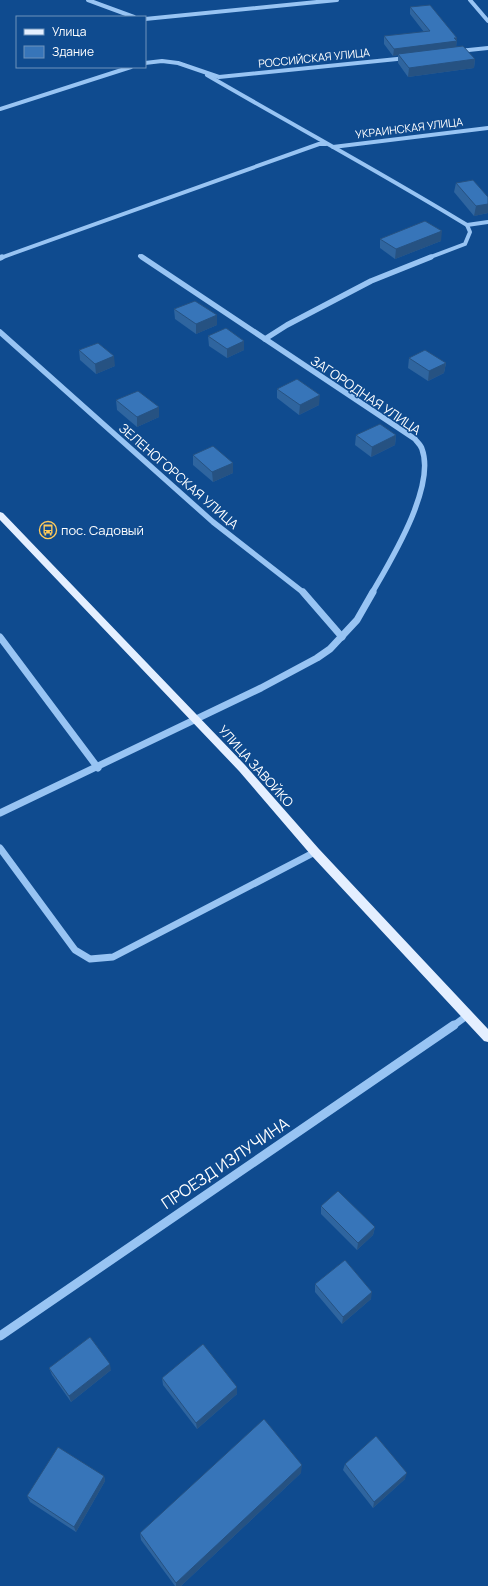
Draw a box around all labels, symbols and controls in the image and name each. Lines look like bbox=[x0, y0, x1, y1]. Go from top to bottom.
legend bbox=[16, 16, 146, 68]
text: Улица bbox=[52, 23, 86, 40]
text: Здание bbox=[52, 43, 94, 60]
street label: РОССИЙСКАЯ УЛИЦА bbox=[257, 44, 370, 71]
street label: УКРАИНСКАЯ УЛИЦА bbox=[354, 113, 464, 142]
street label: ЗАГОРОДНАЯ УЛИЦА bbox=[307, 351, 425, 439]
street label: ЗЕЛЕНОГОРСКАЯ УЛИЦА bbox=[115, 419, 243, 533]
bus stop icon: пос. Садовый bbox=[38, 520, 58, 540]
place label: пос. Садовый bbox=[61, 521, 144, 539]
street label: УЛИЦА ЗАВОЙКО bbox=[214, 721, 298, 811]
street label: ПРОЕЗД ИЗЛУЧИНА bbox=[157, 1112, 293, 1214]

